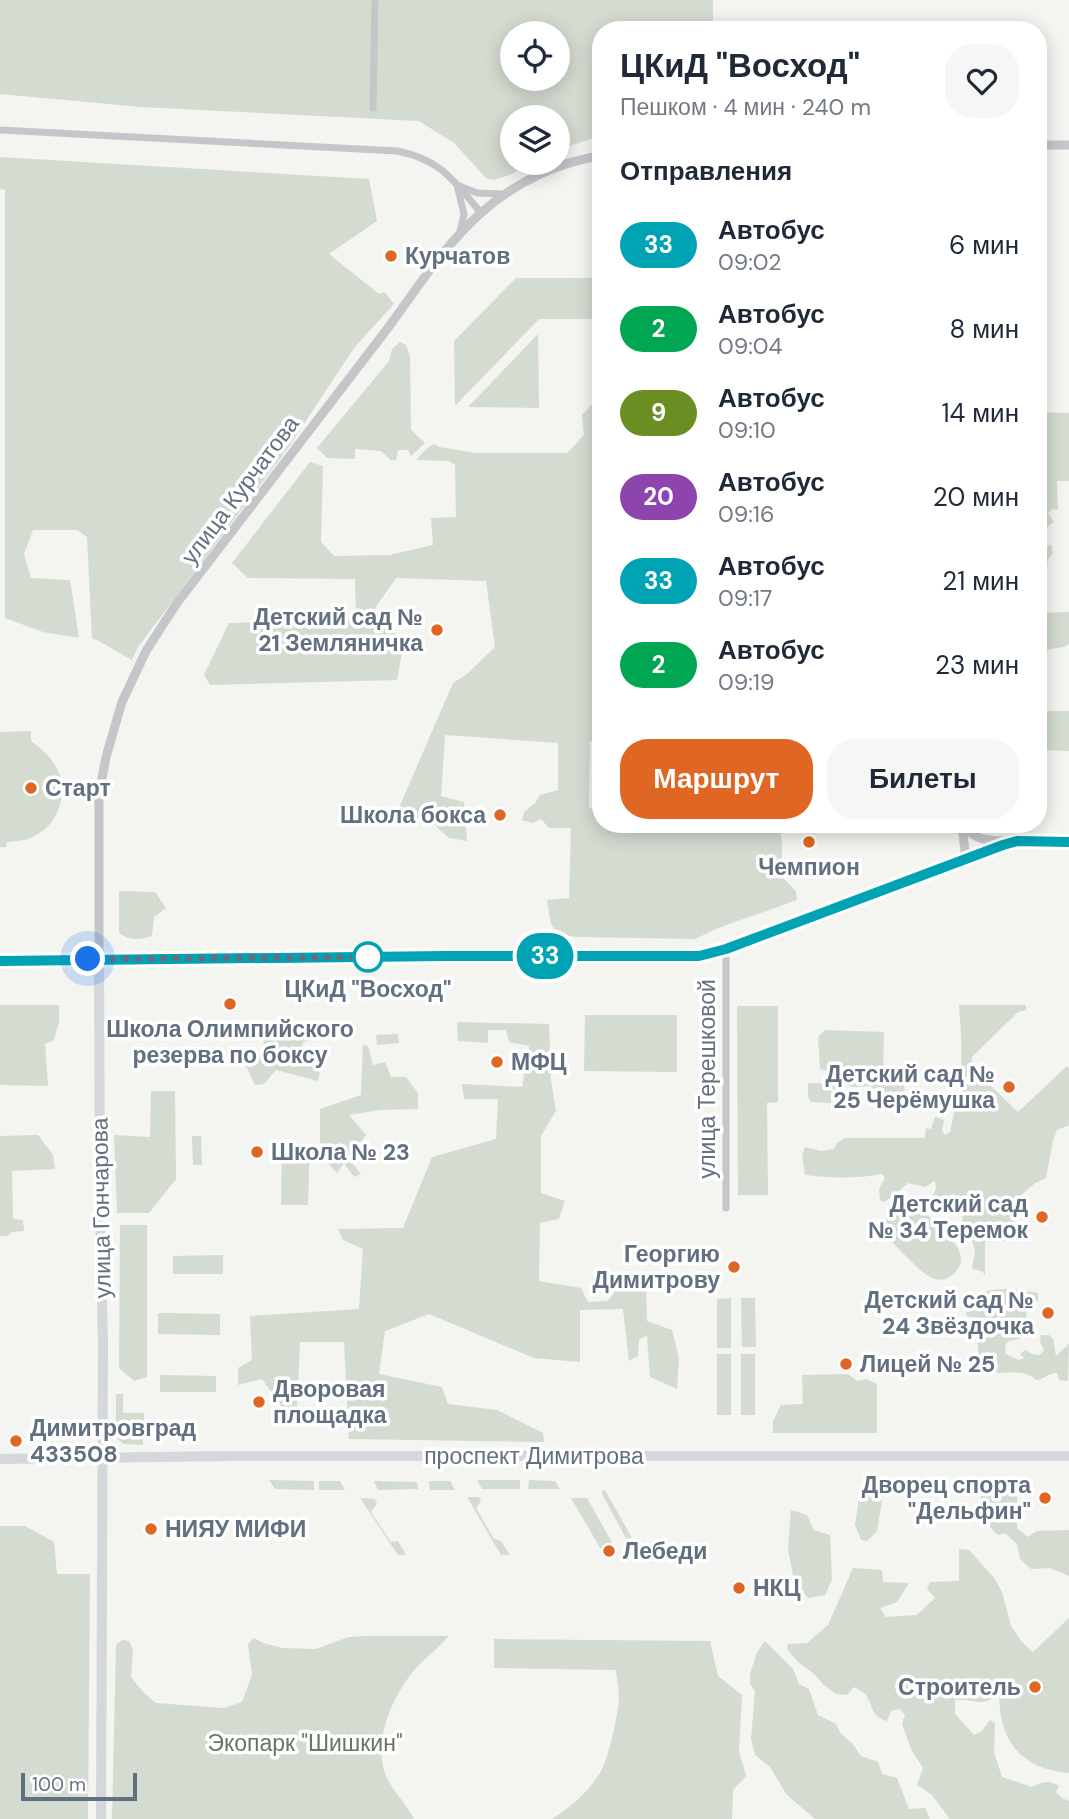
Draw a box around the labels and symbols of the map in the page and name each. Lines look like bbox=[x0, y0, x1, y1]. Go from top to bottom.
place label: Курчатов bbox=[405, 241, 510, 271]
marker: Курчатов bbox=[383, 248, 399, 264]
street label: улица Курчатова bbox=[174, 410, 306, 570]
place label: Детский сад № 21 Земляничка bbox=[253, 602, 423, 658]
marker: Детский сад № 21 Земляничка bbox=[429, 622, 445, 638]
place label: Старт bbox=[45, 773, 111, 803]
marker: Старт bbox=[23, 780, 39, 796]
place label: Школа бокса bbox=[340, 800, 486, 830]
marker: Школа бокса bbox=[492, 807, 508, 823]
marker: Чемпион bbox=[801, 834, 817, 850]
place label: Чемпион bbox=[758, 852, 860, 882]
line badge: 33 bbox=[514, 933, 576, 979]
your location bbox=[70, 941, 105, 976]
marker: ЦКиД "Восход" bbox=[353, 942, 383, 972]
place label: ЦКиД "Восход" bbox=[284, 974, 452, 1004]
street label: улица Терешковой bbox=[692, 979, 722, 1179]
marker: Школа Олимпийского резерва по боксу bbox=[222, 996, 238, 1012]
place label: Школа Олимпийского резерва по боксу bbox=[106, 1014, 354, 1070]
place label: МФЦ bbox=[511, 1047, 567, 1077]
marker: МФЦ bbox=[489, 1054, 505, 1070]
place label: Детский сад № 25 Черёмушка bbox=[825, 1059, 995, 1115]
marker: Детский сад № 25 Черёмушка bbox=[1001, 1079, 1017, 1095]
street label: улица Гончарова bbox=[84, 1117, 118, 1299]
place label: Школа № 23 bbox=[271, 1137, 410, 1167]
marker: Школа № 23 bbox=[249, 1144, 265, 1160]
place label: Детский сад № 34 Теремок bbox=[868, 1189, 1028, 1245]
marker: Детский сад № 34 Теремок bbox=[1034, 1209, 1050, 1225]
place label: Георгию Димитрову bbox=[593, 1239, 720, 1295]
marker: Георгию Димитрову bbox=[726, 1259, 742, 1275]
place label: Детский сад № 24 Звёздочка bbox=[864, 1285, 1034, 1341]
marker: Детский сад № 24 Звёздочка bbox=[1040, 1305, 1056, 1321]
place label: Лицей № 25 bbox=[860, 1349, 995, 1379]
marker: Лицей № 25 bbox=[838, 1356, 854, 1372]
place label: Дворовая площадка bbox=[273, 1374, 387, 1430]
marker: Дворовая площадка bbox=[251, 1394, 267, 1410]
place label: Димитровград 433508 bbox=[30, 1413, 197, 1469]
marker: Димитровград 433508 bbox=[8, 1433, 24, 1449]
street label: проспект Димитрова bbox=[424, 1441, 644, 1471]
place label: Дворец спорта "Дельфин" bbox=[862, 1470, 1031, 1526]
marker: Дворец спорта "Дельфин" bbox=[1037, 1490, 1053, 1506]
place label: НИЯУ МИФИ bbox=[165, 1514, 306, 1544]
marker: НИЯУ МИФИ bbox=[143, 1521, 159, 1537]
place label: Лебеди bbox=[623, 1536, 707, 1566]
marker: Лебеди bbox=[601, 1543, 617, 1559]
place label: НКЦ bbox=[753, 1573, 801, 1603]
marker: НКЦ bbox=[731, 1580, 747, 1596]
place label: Строитель bbox=[898, 1672, 1021, 1702]
marker: Строитель bbox=[1027, 1679, 1043, 1695]
park label: Экопарк "Шишкин" bbox=[207, 1728, 403, 1758]
scale bar bbox=[21, 1770, 136, 1802]

